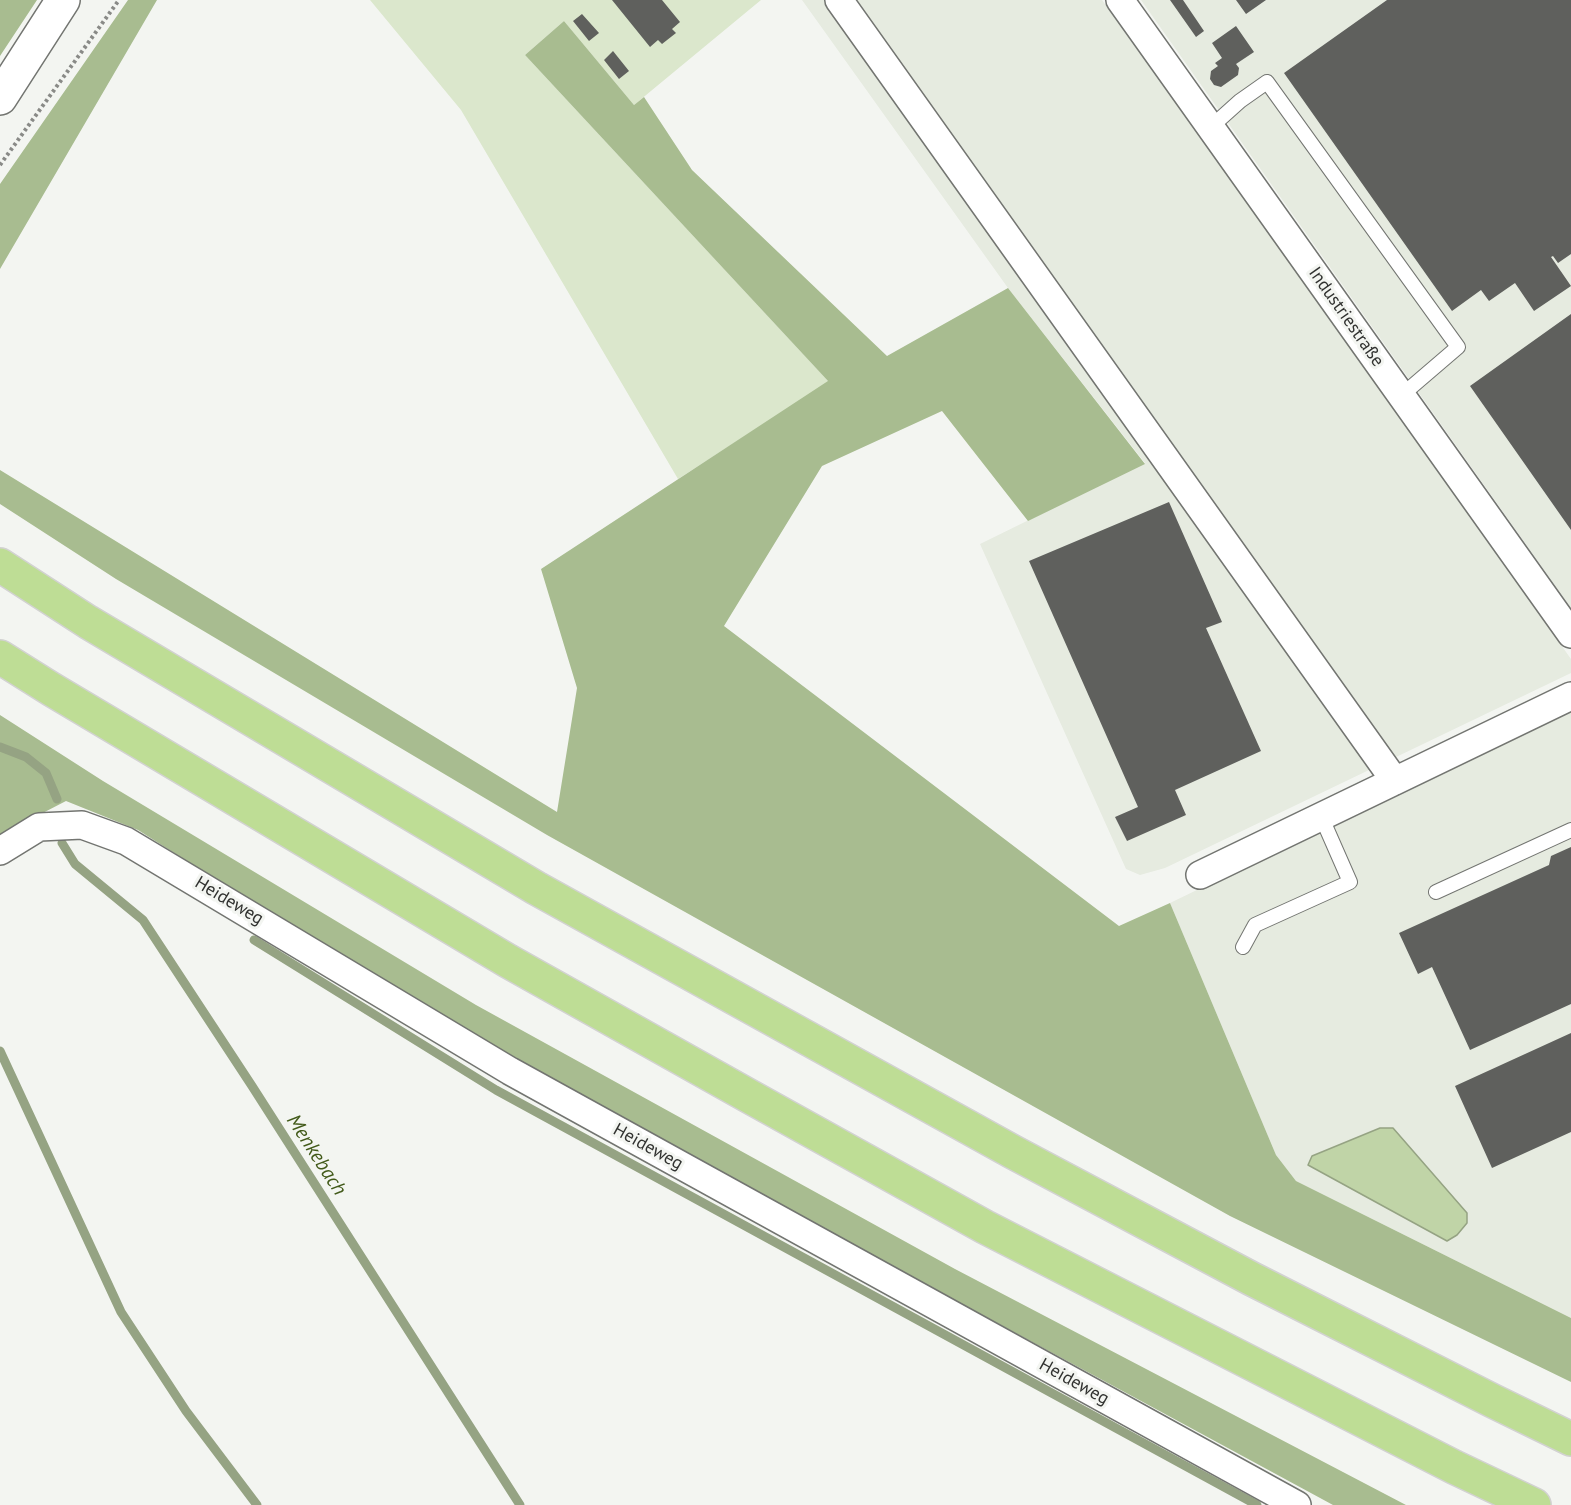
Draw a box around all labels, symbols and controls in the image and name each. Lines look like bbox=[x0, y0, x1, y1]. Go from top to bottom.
street label: Industriestraße bbox=[1304, 263, 1388, 371]
street label: Heideweg bbox=[191, 872, 267, 930]
water label: Menkebach bbox=[281, 1110, 351, 1200]
street label: Heideweg bbox=[609, 1119, 687, 1175]
street label: Heideweg bbox=[1035, 1354, 1113, 1410]

